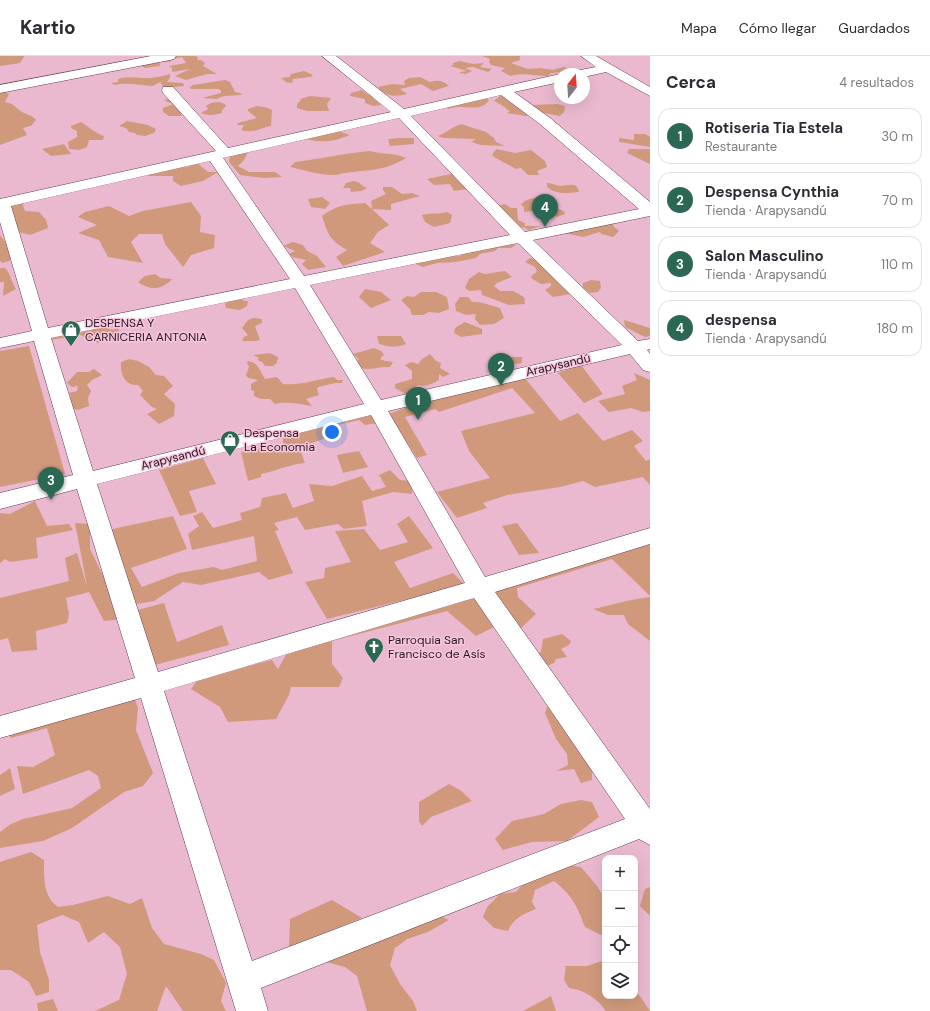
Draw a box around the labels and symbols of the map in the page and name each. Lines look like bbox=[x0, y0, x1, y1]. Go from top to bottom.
north arrow bbox=[554, 68, 590, 104]
pin: 4 bbox=[532, 194, 558, 227]
place label: DESPENSA Y CARNICERIA ANTONIA bbox=[85, 315, 207, 345]
shop icon: DESPENSA Y CARNICERIA ANTONIA bbox=[60, 319, 82, 347]
street label: Arapysandú bbox=[524, 350, 592, 380]
pin: 2 bbox=[488, 353, 514, 386]
pin: 1 bbox=[405, 387, 431, 420]
your location bbox=[322, 422, 342, 442]
place label: Despensa La Economia bbox=[244, 425, 315, 455]
shop icon: Despensa La Economia bbox=[219, 429, 241, 457]
street label: Arapysandú bbox=[139, 442, 207, 474]
pin: 3 bbox=[38, 467, 64, 500]
place label: Parroquia San Francisco de Asís bbox=[388, 632, 485, 662]
church icon: Parroquia San Francisco de Asís bbox=[363, 636, 385, 664]

